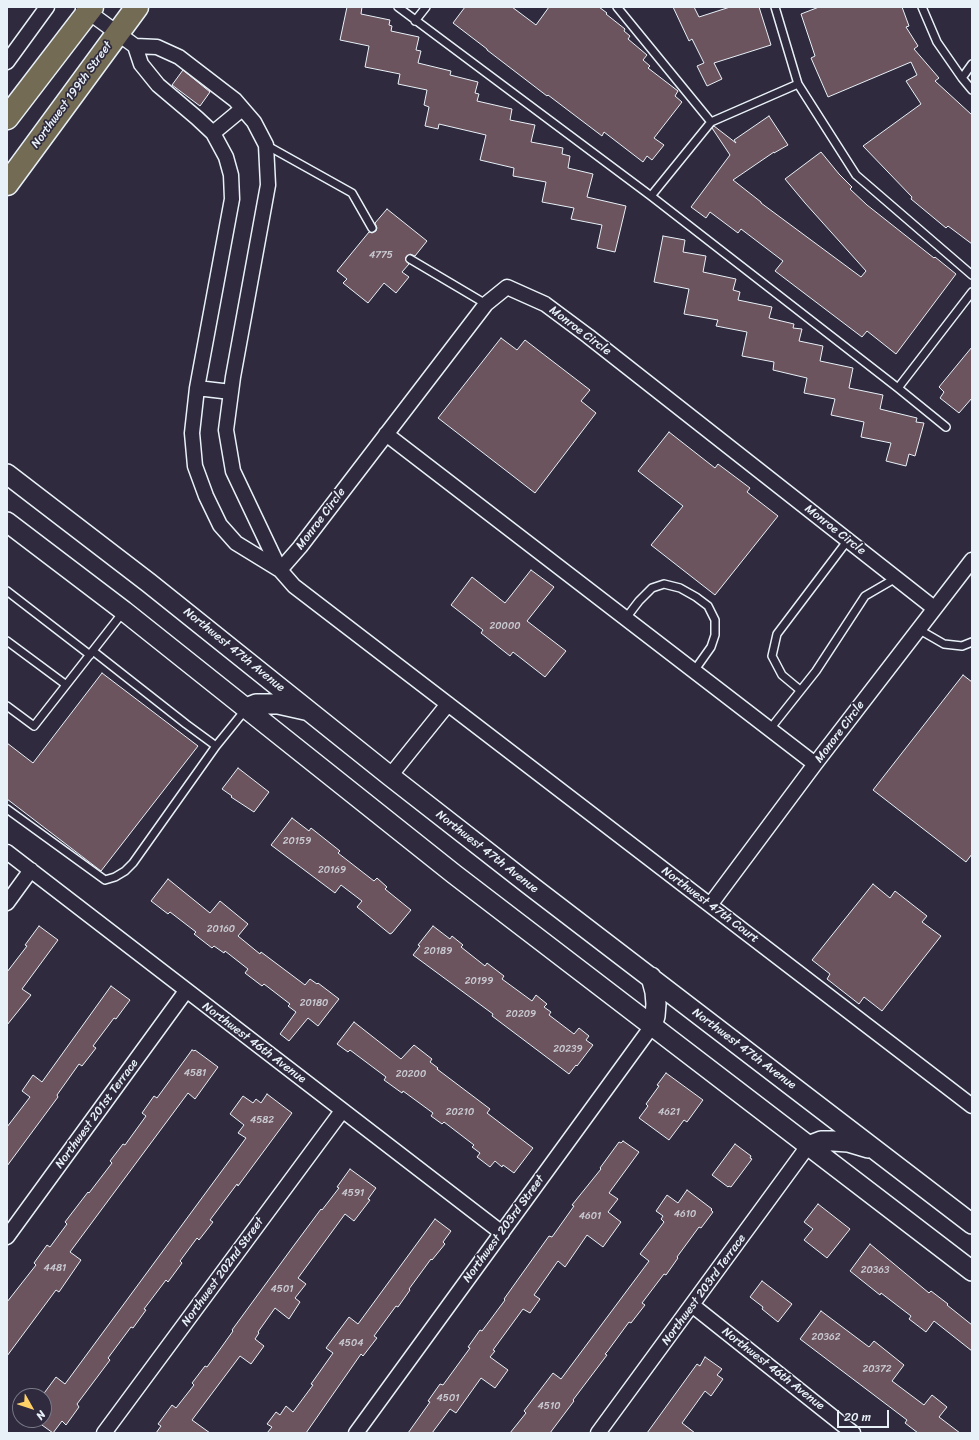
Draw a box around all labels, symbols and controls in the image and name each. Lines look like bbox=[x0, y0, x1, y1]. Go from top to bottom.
street label: Northwest 199th Street bbox=[28, 39, 116, 151]
house number: 4775 bbox=[369, 249, 393, 261]
street label: Monroe Circle bbox=[546, 303, 614, 359]
street label: Monroe Circle bbox=[293, 485, 349, 553]
street label: Monroe Circle bbox=[802, 502, 868, 558]
street label: Northwest 47th Avenue bbox=[180, 605, 288, 695]
house number: 20000 bbox=[489, 620, 521, 632]
street label: Monore Circle bbox=[812, 698, 868, 766]
street label: Northwest 47th Avenue bbox=[433, 808, 541, 896]
house number: 20159 bbox=[283, 835, 311, 847]
house number: 20169 bbox=[318, 864, 346, 876]
street label: Northwest 47th Court bbox=[659, 864, 761, 946]
house number: 20160 bbox=[207, 923, 235, 935]
house number: 20189 bbox=[424, 945, 452, 957]
house number: 20199 bbox=[465, 975, 493, 987]
house number: 20180 bbox=[300, 997, 328, 1009]
street label: Northwest 46th Avenue bbox=[199, 999, 309, 1087]
street label: Northwest 47th Avenue bbox=[689, 1005, 799, 1093]
house number: 20209 bbox=[506, 1008, 536, 1020]
house number: 20239 bbox=[553, 1043, 583, 1055]
street label: Northwest 201st Terrace bbox=[52, 1056, 142, 1172]
house number: 4581 bbox=[184, 1067, 206, 1079]
house number: 20200 bbox=[396, 1068, 426, 1080]
house number: 20210 bbox=[446, 1106, 474, 1118]
house number: 4621 bbox=[658, 1106, 680, 1118]
house number: 4582 bbox=[250, 1114, 274, 1126]
street label: Northwest 203rd Street bbox=[460, 1173, 548, 1285]
house number: 4591 bbox=[342, 1187, 364, 1199]
house number: 4610 bbox=[674, 1208, 696, 1220]
house number: 4601 bbox=[579, 1210, 601, 1222]
street label: Northwest 202nd Street bbox=[179, 1215, 267, 1329]
street label: Northwest 203rd Terrace bbox=[659, 1232, 749, 1348]
house number: 4481 bbox=[44, 1262, 66, 1274]
house number: 20363 bbox=[861, 1264, 889, 1276]
house number: 4501 bbox=[271, 1283, 293, 1295]
street label: Northwest 46th Avenue bbox=[719, 1325, 827, 1413]
house number: 20362 bbox=[811, 1331, 841, 1343]
house number: 4504 bbox=[339, 1337, 363, 1349]
house number: 20372 bbox=[862, 1363, 892, 1375]
north arrow bbox=[12, 1388, 52, 1428]
house number: 4501 bbox=[437, 1392, 459, 1404]
house number: 4510 bbox=[538, 1400, 560, 1412]
scale bar bbox=[839, 1402, 891, 1428]
text: N bbox=[31, 1406, 51, 1424]
text: 20 m bbox=[844, 1406, 871, 1428]

